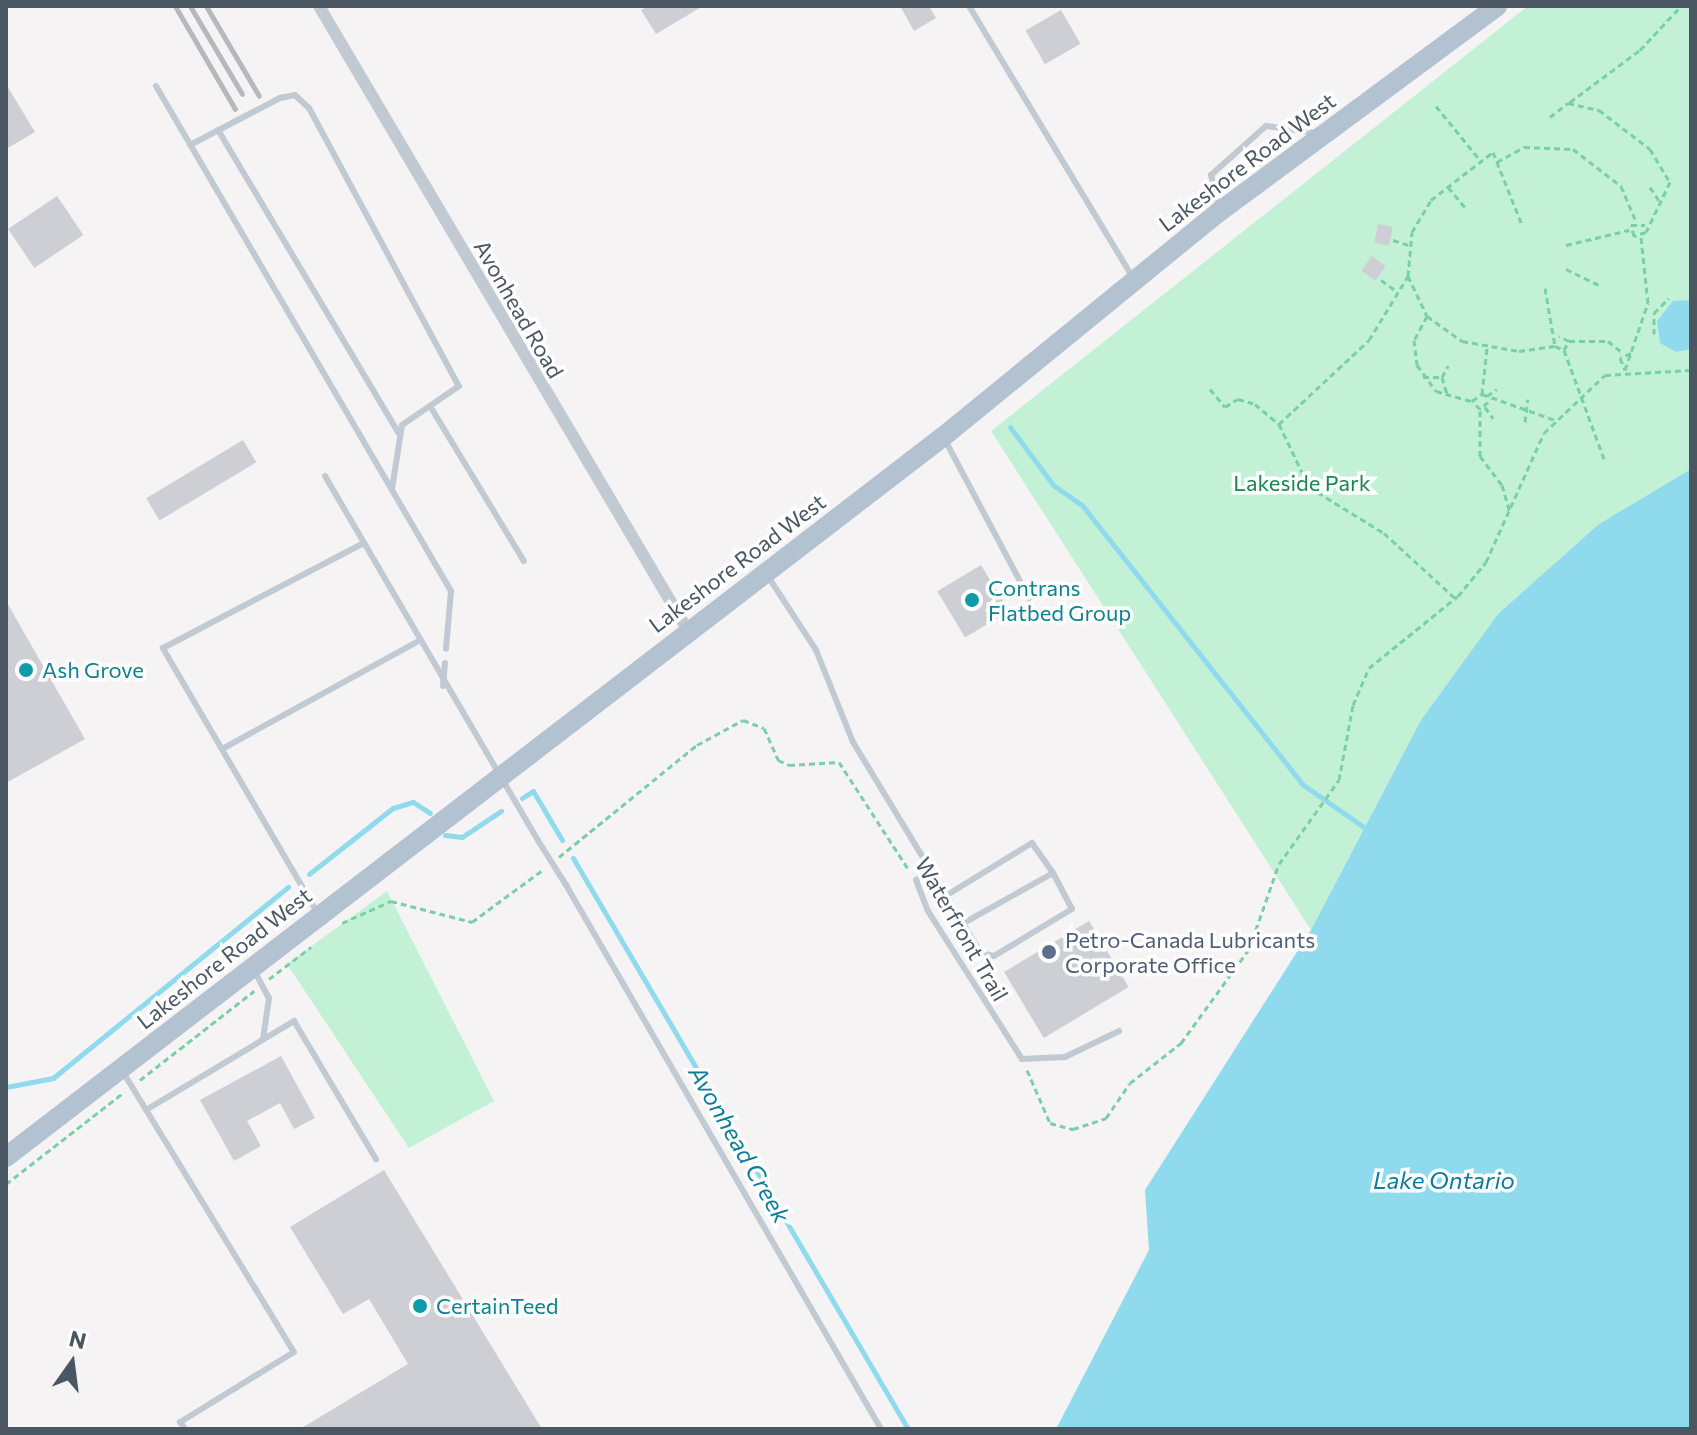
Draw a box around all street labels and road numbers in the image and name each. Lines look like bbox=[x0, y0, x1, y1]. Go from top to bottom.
street label: Lakeshore Road West bbox=[1154, 87, 1340, 237]
street label: Avonhead Road bbox=[469, 235, 569, 383]
street label: Lakeshore Road West bbox=[644, 488, 830, 638]
street label: Waterfront Trail bbox=[910, 852, 1014, 1006]
street label: Lakeshore Road West bbox=[131, 882, 317, 1034]

